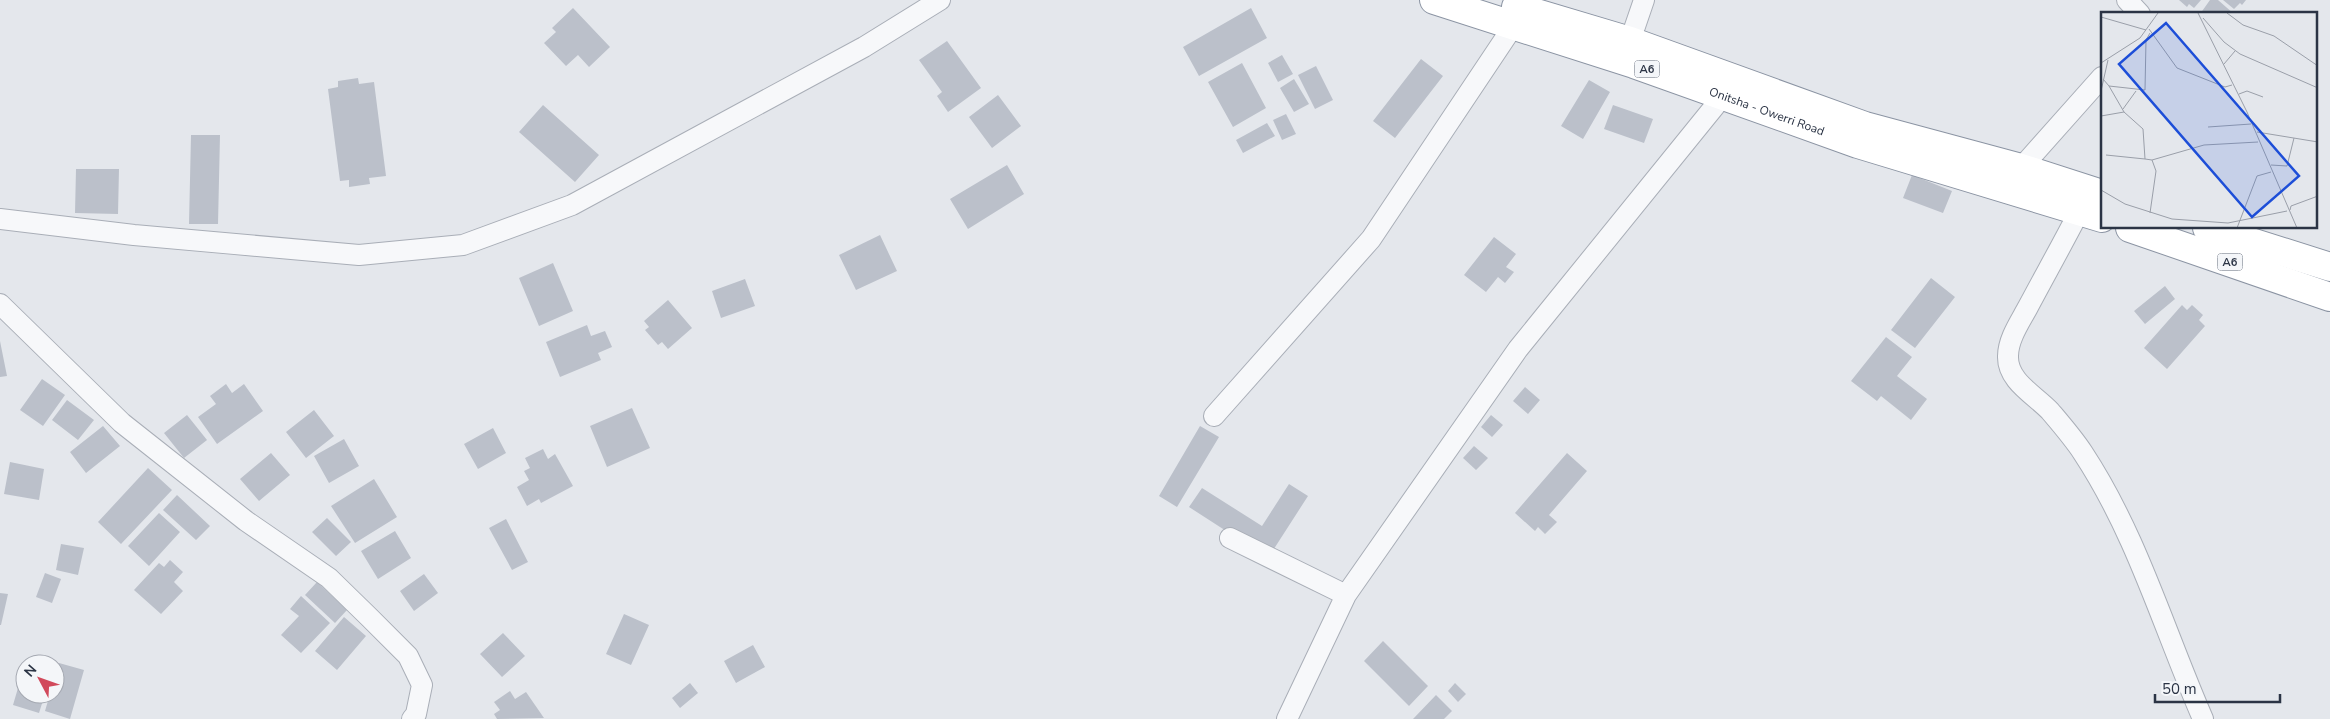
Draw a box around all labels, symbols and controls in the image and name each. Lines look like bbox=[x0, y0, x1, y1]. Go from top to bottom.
inset map bbox=[2101, 12, 2318, 229]
road number: A6 bbox=[1634, 61, 1660, 78]
street label: Onitsha - Owerri Road bbox=[1707, 83, 1827, 139]
road number: A6 bbox=[2218, 253, 2242, 270]
north arrow bbox=[15, 654, 65, 704]
text: N bbox=[20, 661, 41, 681]
scale bar bbox=[2155, 672, 2280, 704]
text: 50 m bbox=[2162, 679, 2197, 699]

